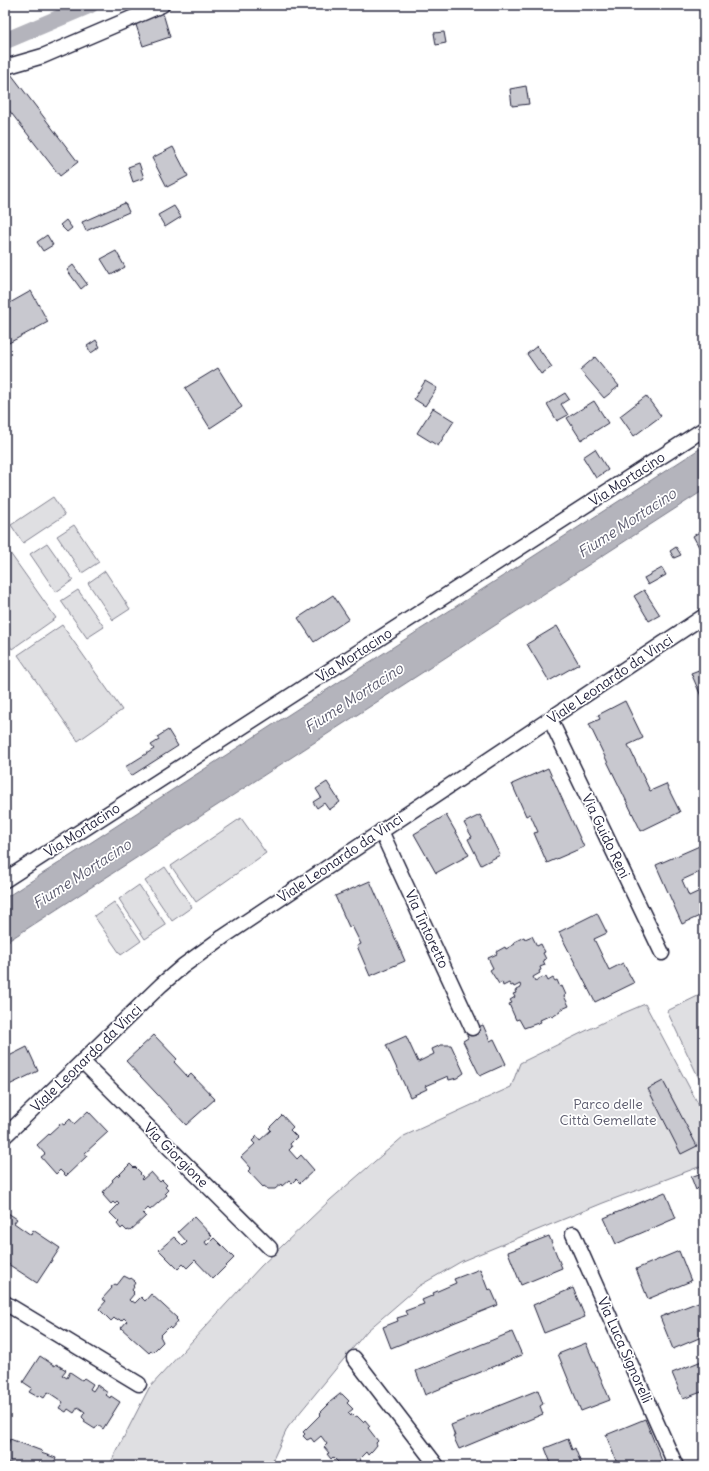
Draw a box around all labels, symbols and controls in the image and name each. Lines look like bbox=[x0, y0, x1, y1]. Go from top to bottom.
street label: Via Mortacino bbox=[586, 448, 668, 510]
water label: Fiume Mortacino bbox=[574, 483, 681, 562]
street label: Via Mortacino bbox=[313, 624, 395, 686]
street label: Viale Leonardo da Vinci bbox=[544, 630, 676, 728]
water label: Fiume Mortacino bbox=[301, 658, 408, 737]
street label: Via Guido Reni bbox=[578, 791, 634, 881]
street label: Via Mortacino bbox=[41, 799, 123, 861]
street label: Viale Leonardo da Vinci bbox=[274, 809, 406, 907]
water label: Fiume Mortacino bbox=[29, 834, 136, 913]
street label: Via Tintoretto bbox=[401, 887, 453, 971]
street label: Viale Leonardo da Vinci bbox=[27, 1000, 145, 1116]
park label: Parco delle Città Gemellate bbox=[560, 1095, 656, 1129]
street label: Via Giorgione bbox=[140, 1119, 212, 1191]
street label: Via Luca Signorelli bbox=[594, 1294, 656, 1406]

